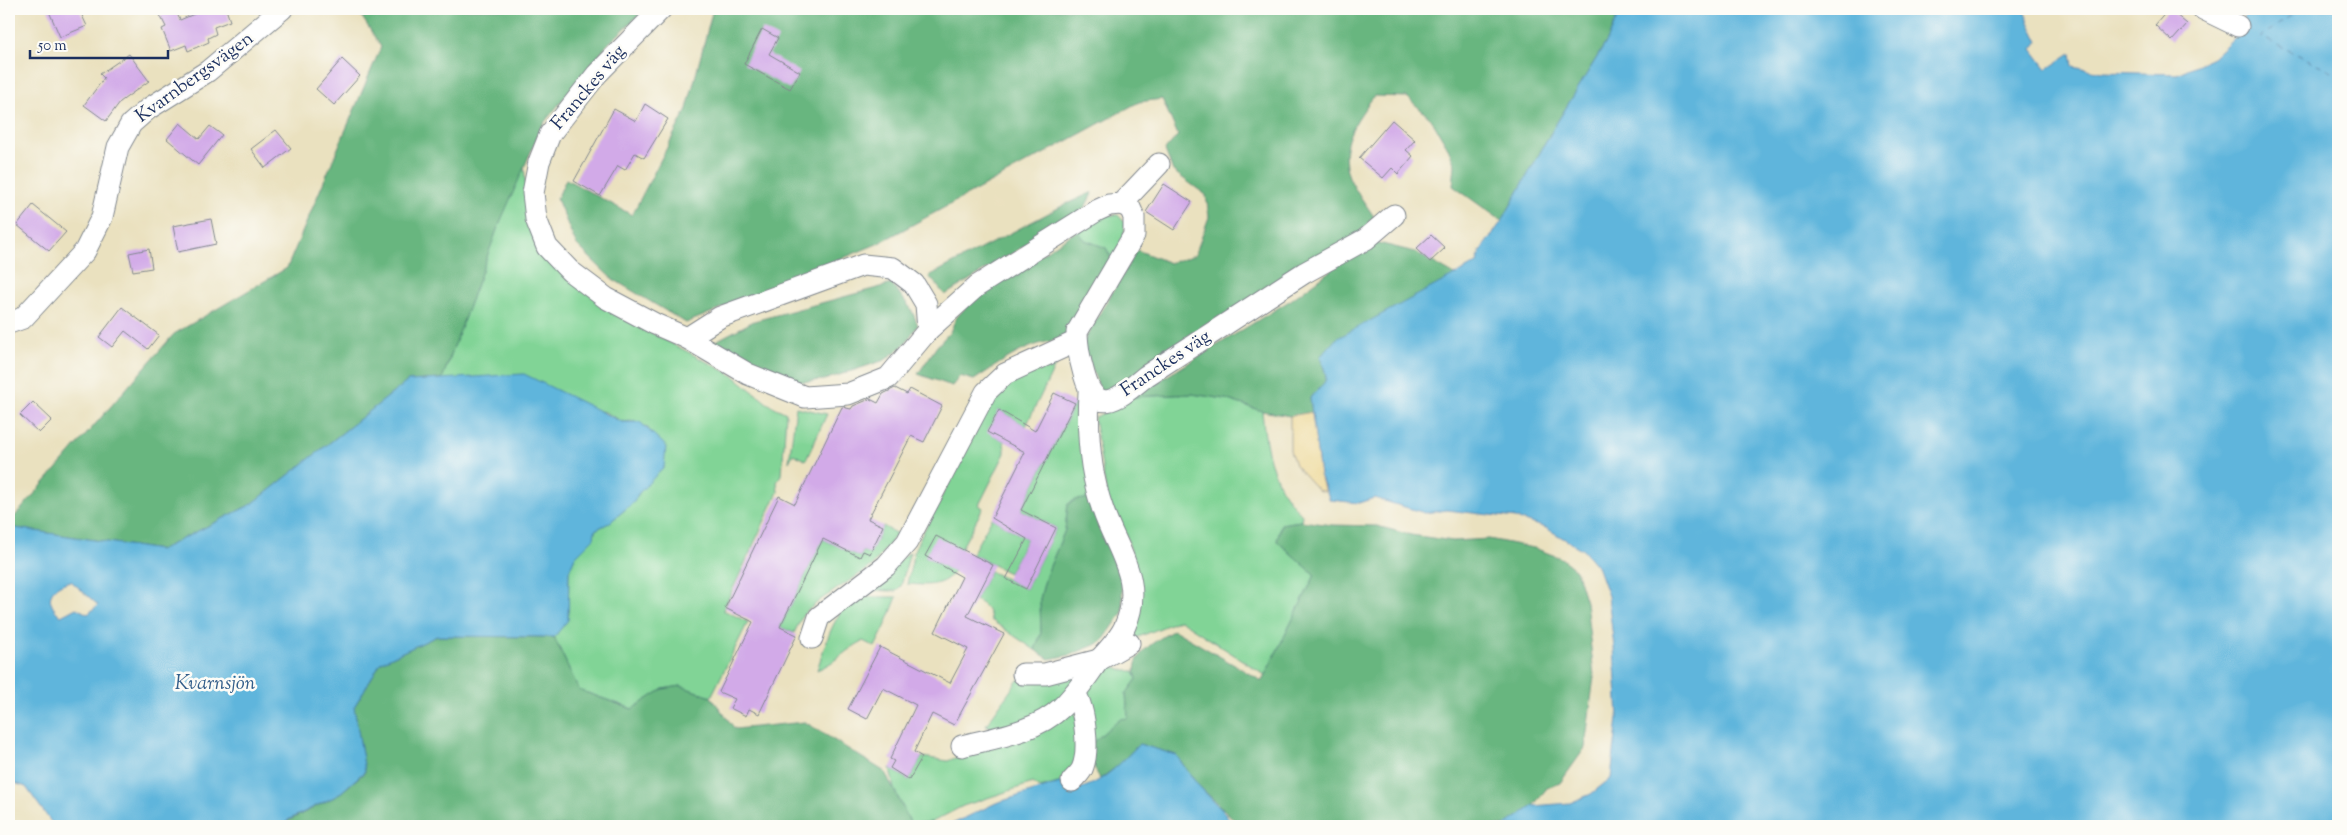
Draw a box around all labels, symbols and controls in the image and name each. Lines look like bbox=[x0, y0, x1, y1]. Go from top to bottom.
street label: Kvarnbergsvägen bbox=[130, 26, 260, 130]
scale bar bbox=[30, 28, 168, 60]
text: 50 m bbox=[37, 36, 67, 57]
street label: Franckes väg bbox=[545, 40, 633, 136]
street label: Franckes väg bbox=[1115, 324, 1217, 404]
water label: Kvarnsjön bbox=[175, 670, 256, 699]

